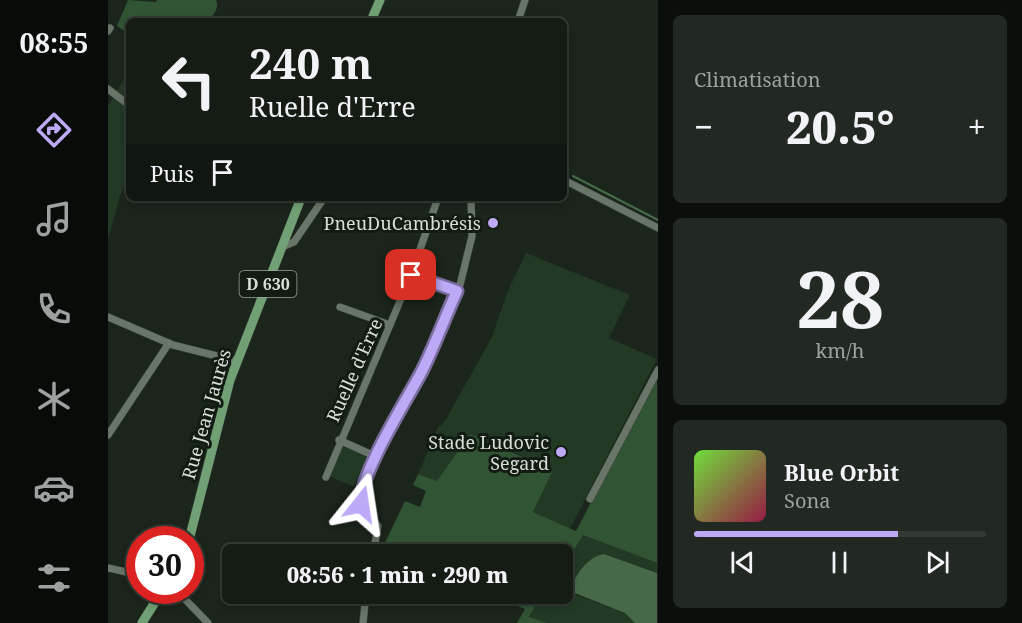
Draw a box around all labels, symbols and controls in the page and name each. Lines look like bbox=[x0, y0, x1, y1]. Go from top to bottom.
text: 08:55 bbox=[19, 24, 89, 61]
text: 240 m bbox=[249, 34, 373, 91]
icon: left bbox=[150, 42, 228, 120]
text: Climatisation bbox=[694, 66, 821, 93]
text: Ruelle d'Erre bbox=[249, 88, 416, 125]
text: 20.5° bbox=[786, 96, 895, 157]
text: − bbox=[694, 104, 713, 149]
text: + bbox=[968, 104, 986, 149]
icon: directions bbox=[33, 109, 75, 151]
icon: arrive bbox=[206, 156, 239, 189]
text: Puis bbox=[150, 158, 194, 188]
icon: music bbox=[33, 198, 75, 240]
place label: PneuDuCambrésis bbox=[324, 211, 481, 235]
marker: PneuDuCambrésis bbox=[486, 216, 500, 230]
text: 28 bbox=[796, 245, 884, 351]
pin bbox=[385, 249, 436, 300]
icon: arrive bbox=[394, 258, 427, 291]
road number: D 630 bbox=[240, 271, 296, 297]
icon: phone bbox=[33, 288, 75, 330]
street label: Ruelle d'Erre bbox=[320, 314, 388, 426]
text: km/h bbox=[815, 337, 865, 364]
street label: Rue Jean Jaurès bbox=[176, 346, 236, 482]
icon: climate bbox=[33, 378, 75, 420]
place label: Stade Ludovic Segard bbox=[428, 430, 549, 475]
marker: Stade Ludovic Segard bbox=[554, 445, 568, 459]
text: Blue Orbit bbox=[784, 457, 899, 487]
icon: car bbox=[33, 467, 75, 509]
position arrow bbox=[329, 472, 393, 536]
text: Sona bbox=[784, 487, 831, 514]
speed limit sign: 30 bbox=[126, 526, 204, 604]
icon: previous bbox=[726, 546, 759, 579]
icon: pause bbox=[823, 546, 856, 579]
icon: next bbox=[921, 546, 954, 579]
icon: filters bbox=[33, 557, 75, 599]
text: 08:56 · 1 min · 290 m bbox=[287, 559, 508, 589]

